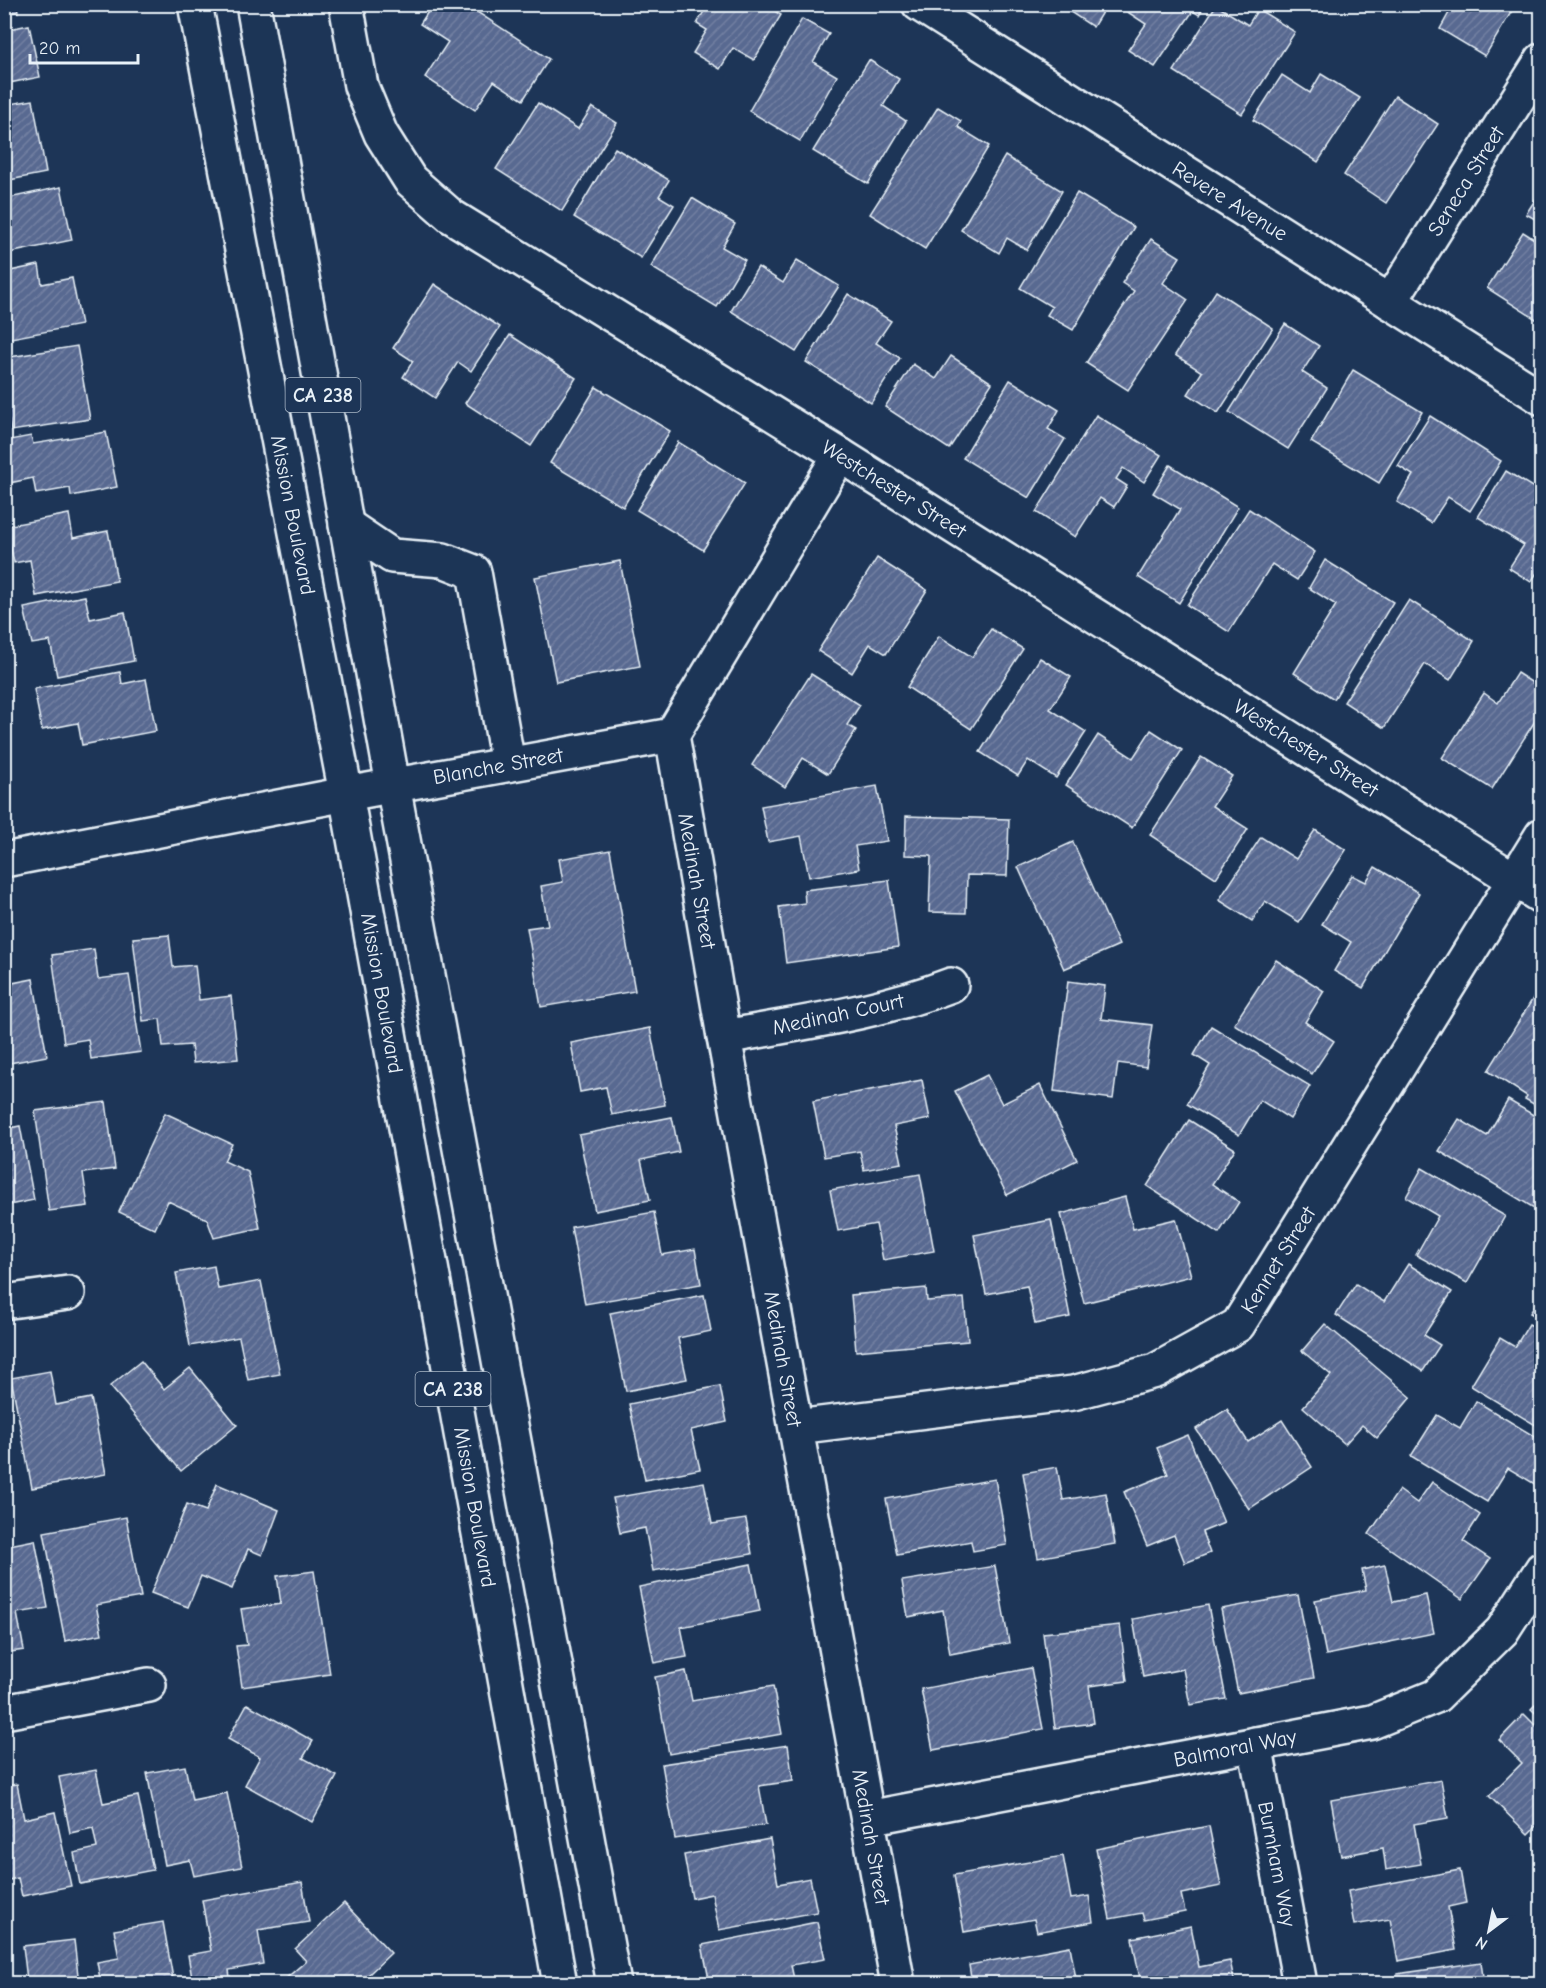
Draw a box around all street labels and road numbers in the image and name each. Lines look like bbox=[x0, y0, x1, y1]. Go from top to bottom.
street label: Seneca Street bbox=[1423, 121, 1510, 240]
street label: Revere Avenue bbox=[1168, 156, 1292, 246]
road number: CA 238 bbox=[286, 378, 360, 412]
street label: Mission Boulevard bbox=[266, 433, 320, 597]
street label: Westchester Street bbox=[817, 435, 972, 544]
street label: Westchester Street bbox=[1229, 694, 1384, 803]
street label: Blanche Street bbox=[431, 743, 566, 789]
street label: Medinah Street bbox=[673, 811, 721, 952]
street label: Mission Boulevard bbox=[356, 911, 408, 1075]
street label: Medinah Court bbox=[770, 988, 907, 1040]
street label: Kennet Street bbox=[1236, 1201, 1321, 1318]
street label: Medinah Street bbox=[759, 1289, 807, 1430]
road number: CA 238 bbox=[416, 1372, 490, 1406]
street label: Mission Boulevard bbox=[449, 1425, 501, 1589]
street label: Balmoral Way bbox=[1172, 1724, 1299, 1772]
street label: Medinah Street bbox=[847, 1767, 895, 1908]
street label: Burnham Way bbox=[1253, 1799, 1301, 1929]

